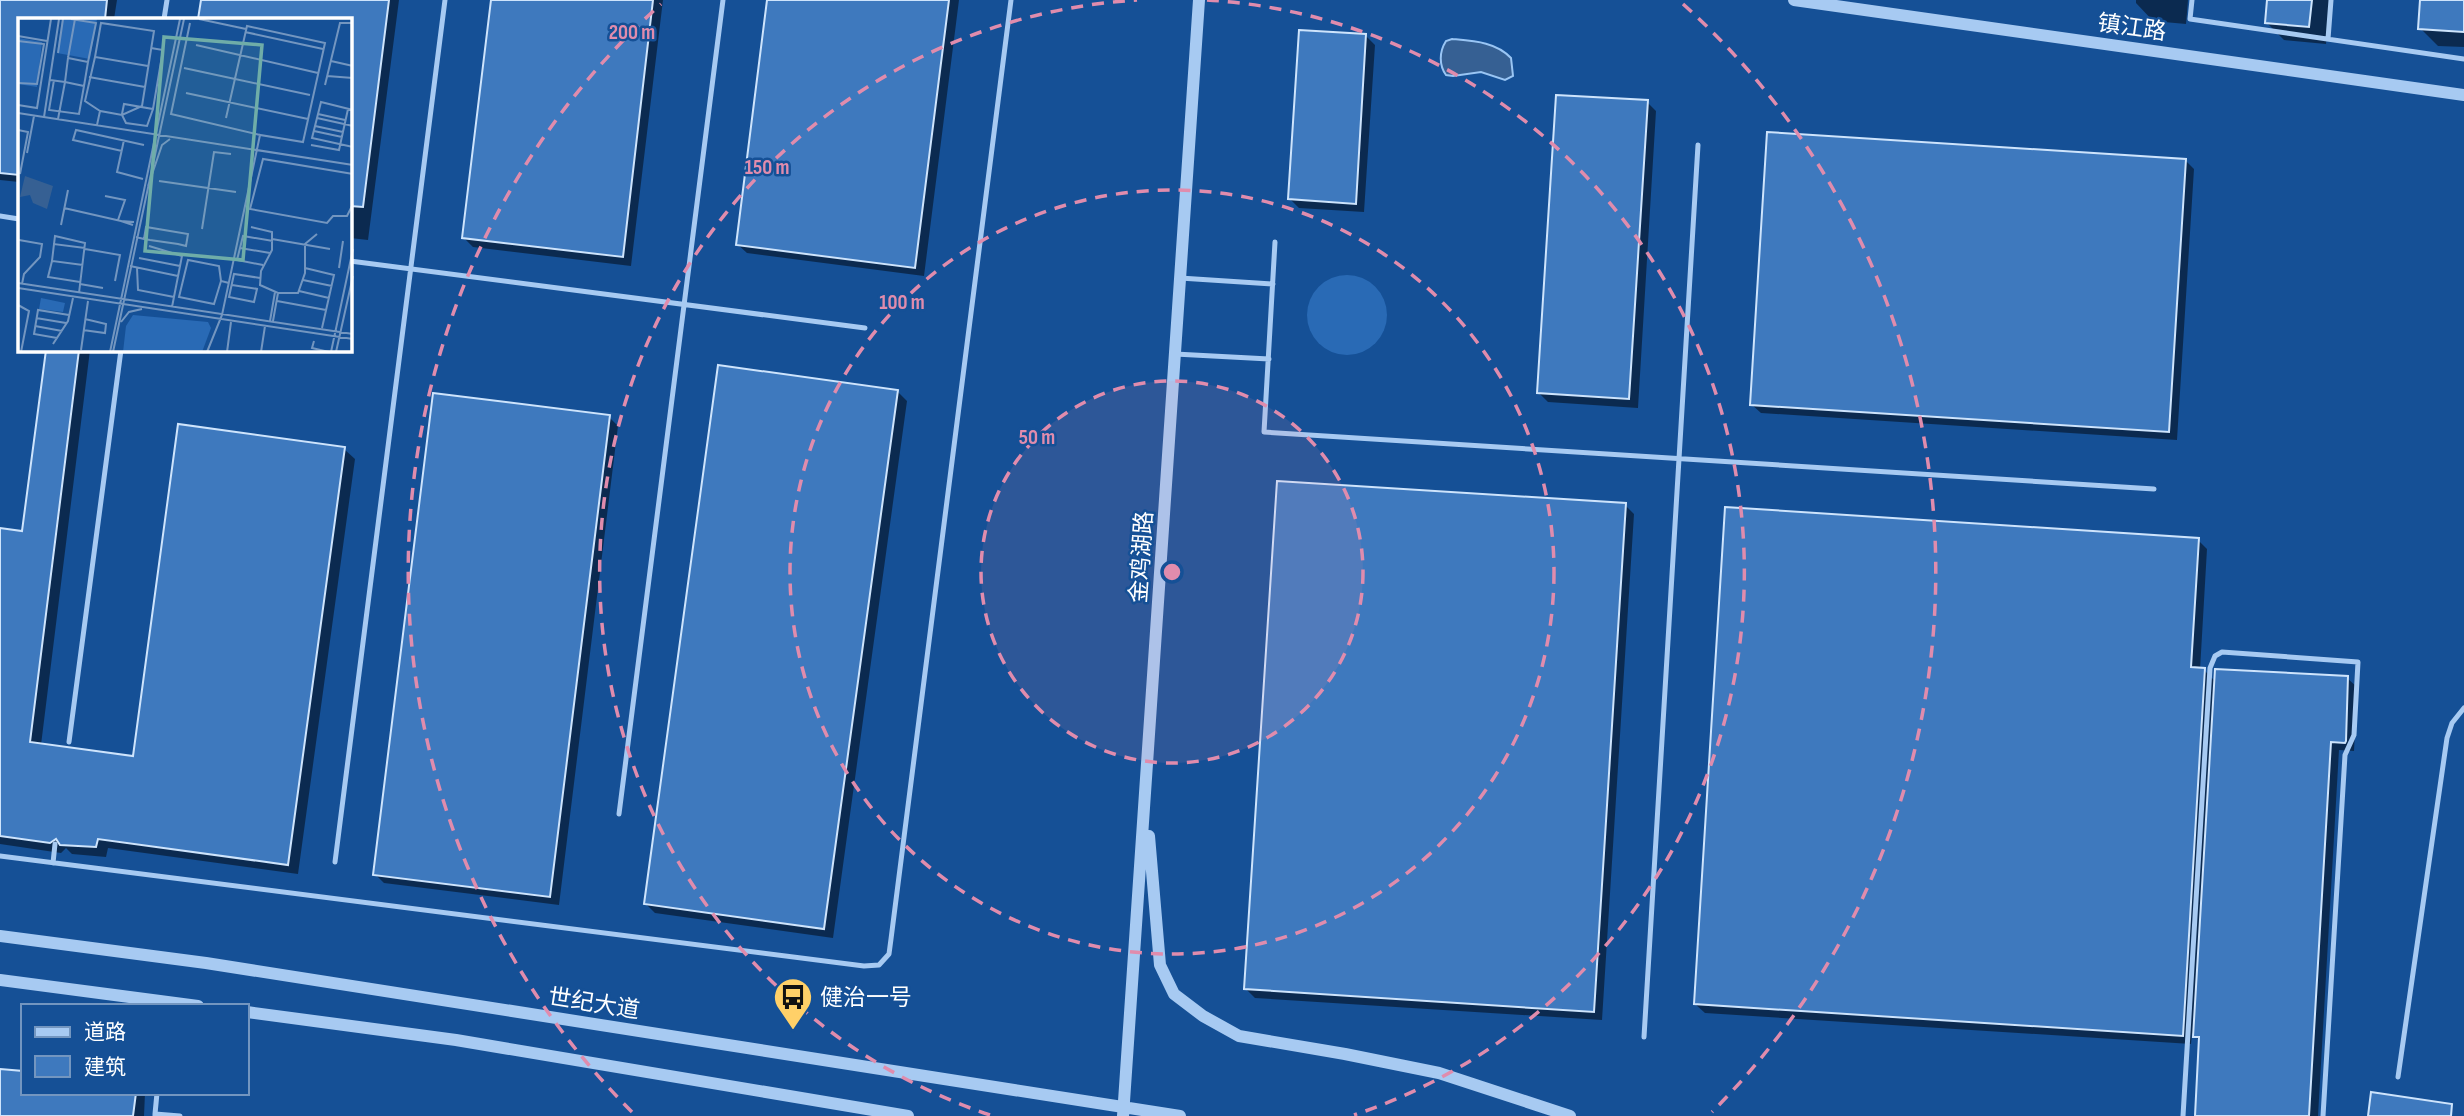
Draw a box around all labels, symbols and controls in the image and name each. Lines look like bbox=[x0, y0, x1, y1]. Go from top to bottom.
street label: 镇江路 bbox=[2096, 9, 2168, 47]
inset map bbox=[18, 18, 352, 352]
text: 200 m bbox=[609, 20, 655, 45]
text: 150 m bbox=[745, 155, 789, 180]
text: 100 m bbox=[879, 290, 925, 315]
text: 50 m bbox=[1019, 425, 1055, 450]
street label: 金鸡湖路 bbox=[1125, 510, 1159, 604]
centre of rings bbox=[1160, 560, 1184, 584]
bus stop icon: 健治一号 bbox=[772, 976, 814, 1031]
street label: 世纪大道 bbox=[546, 983, 641, 1025]
place label: 健治一号 bbox=[820, 984, 912, 1012]
legend bbox=[21, 1004, 248, 1095]
text: 道路 bbox=[84, 1020, 126, 1045]
text: 建筑 bbox=[84, 1055, 126, 1080]

